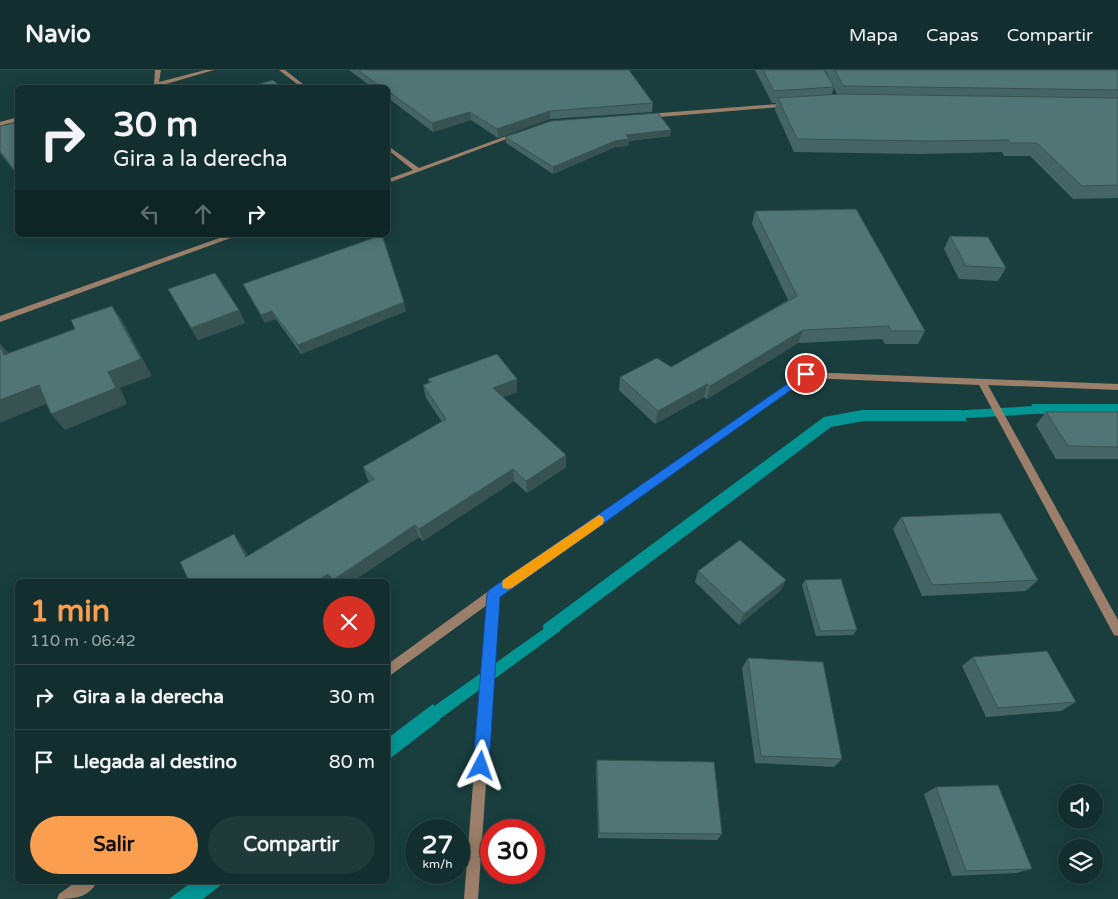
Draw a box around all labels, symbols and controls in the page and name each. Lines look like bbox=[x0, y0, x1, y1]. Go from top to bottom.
text: Navio bbox=[25, 20, 91, 49]
text: Mapa bbox=[849, 24, 898, 46]
text: Capas bbox=[926, 24, 979, 46]
text: Compartir bbox=[1007, 24, 1093, 46]
text: 30 m bbox=[113, 104, 198, 146]
icon: right bbox=[30, 105, 95, 170]
text: Gira a la derecha bbox=[113, 146, 288, 172]
icon: left bbox=[136, 200, 164, 228]
icon: ahead bbox=[189, 200, 217, 228]
icon: right bbox=[242, 200, 270, 228]
pin bbox=[785, 353, 827, 395]
icon: arrive bbox=[792, 360, 820, 388]
text: 1 min bbox=[30, 593, 110, 630]
button: close bbox=[323, 596, 375, 648]
text: 110 m · 06:42 bbox=[30, 631, 136, 651]
icon: right bbox=[30, 683, 58, 711]
text: Gira a la derecha bbox=[73, 686, 224, 708]
text: 30 m bbox=[329, 686, 375, 708]
position arrow bbox=[454, 739, 506, 791]
icon: arrive bbox=[30, 748, 58, 776]
text: Llegada al destino bbox=[73, 751, 237, 773]
text: 80 m bbox=[329, 751, 375, 773]
map controls bbox=[1058, 784, 1103, 884]
button: sound bbox=[1058, 784, 1103, 829]
button: Salir bbox=[30, 816, 198, 874]
button: Compartir bbox=[208, 816, 375, 874]
speed limit sign: 30 bbox=[480, 819, 545, 884]
text: 27 bbox=[422, 830, 453, 860]
button: layers bbox=[1058, 839, 1103, 884]
text: km/h bbox=[422, 857, 453, 871]

